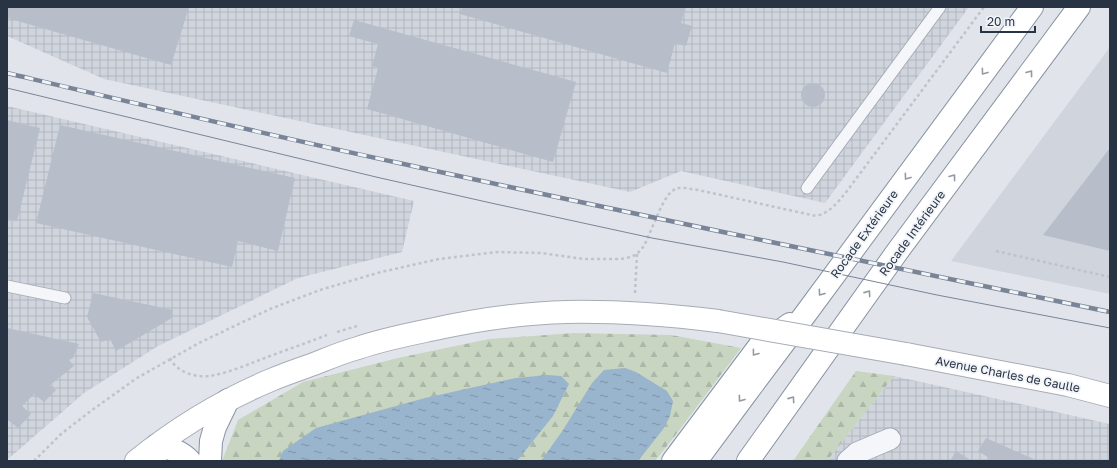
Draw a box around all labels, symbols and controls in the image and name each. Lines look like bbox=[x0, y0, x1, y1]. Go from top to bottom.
scale bar bbox=[981, 8, 1035, 34]
text: 20 m bbox=[987, 14, 1015, 29]
one-way arrow bbox=[981, 68, 988, 75]
one-way arrow bbox=[1025, 70, 1032, 77]
one-way arrow bbox=[904, 173, 911, 180]
one-way arrow bbox=[948, 174, 956, 181]
street label: Rocade Extérieure bbox=[827, 187, 901, 281]
street label: Rocade Intérieure bbox=[876, 187, 948, 279]
one-way arrow bbox=[818, 289, 826, 296]
one-way arrow bbox=[863, 291, 870, 298]
one-way arrow bbox=[752, 348, 759, 355]
street label: Avenue Charles de Gaulle bbox=[935, 353, 1082, 395]
one-way arrow bbox=[739, 394, 746, 401]
one-way arrow bbox=[788, 397, 795, 404]

